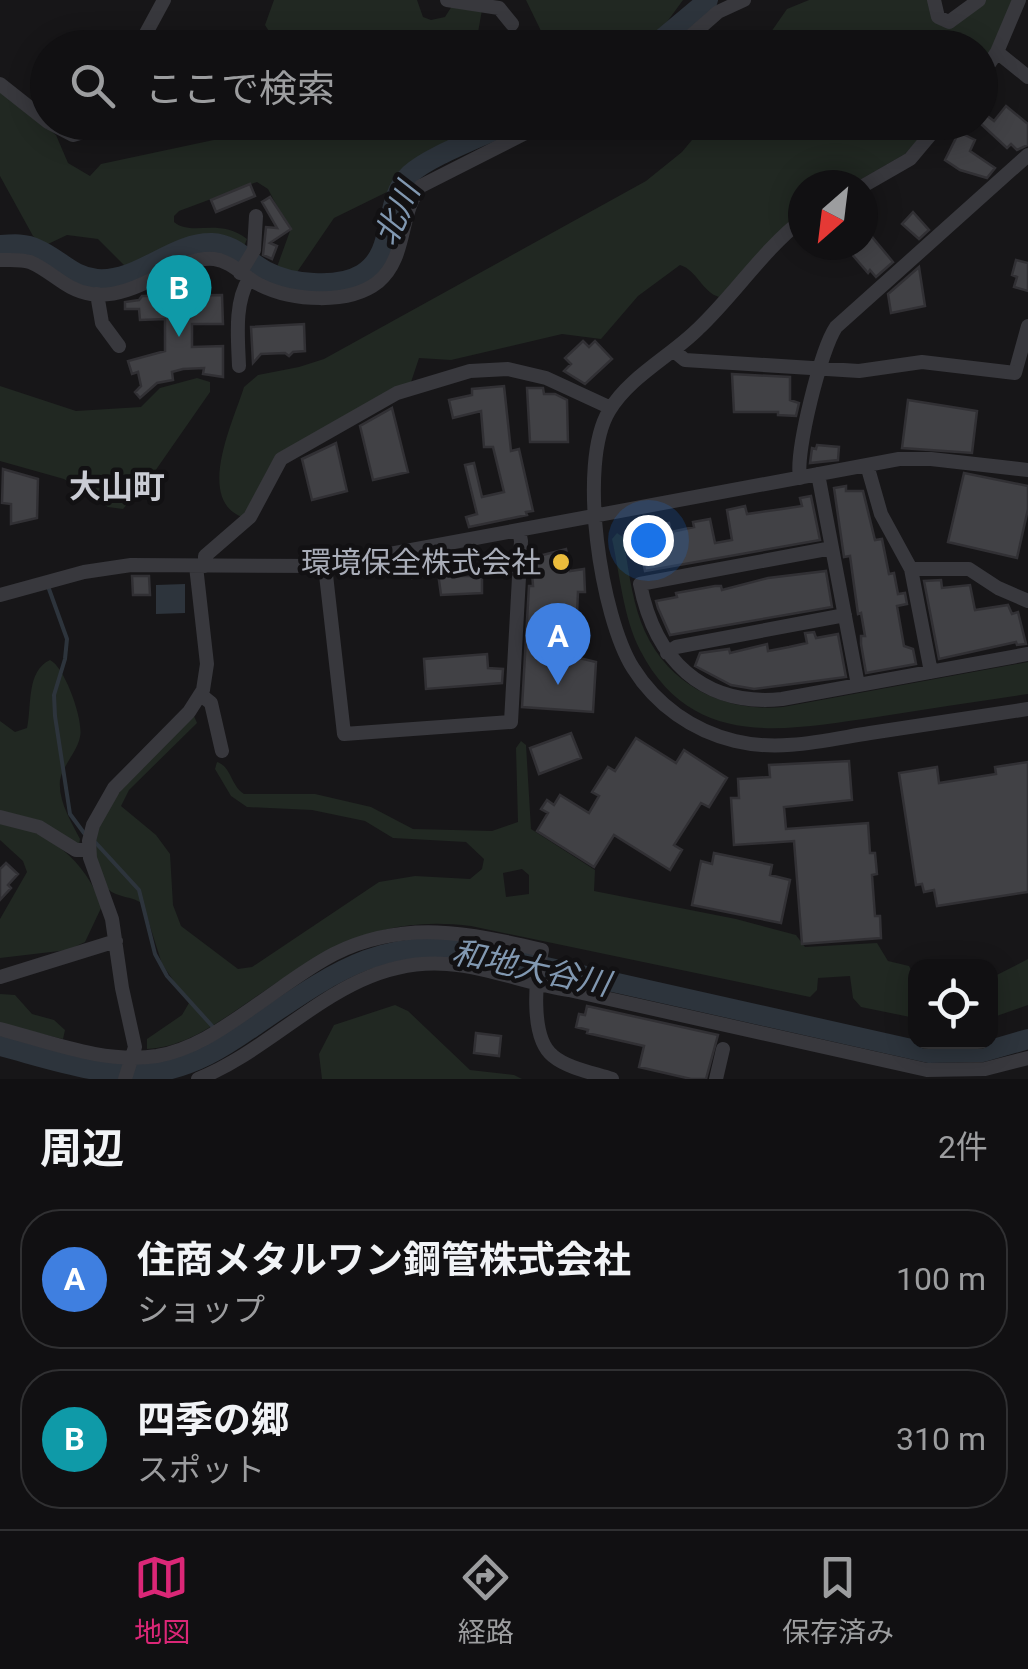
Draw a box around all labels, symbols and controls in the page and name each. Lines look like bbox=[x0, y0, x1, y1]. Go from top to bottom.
search box bbox=[30, 30, 998, 140]
icon: search bbox=[65, 58, 120, 113]
text: ここで検索 bbox=[145, 67, 335, 111]
north arrow bbox=[788, 170, 878, 260]
water label: 北川 bbox=[367, 174, 429, 251]
pin: B bbox=[146, 255, 212, 337]
district label: 大山町 bbox=[69, 468, 165, 506]
your location bbox=[623, 515, 674, 566]
place label: 環境保全株式会社 bbox=[301, 545, 541, 580]
marker: 環境保全株式会社 bbox=[550, 551, 572, 573]
pin: A bbox=[526, 602, 590, 685]
water label: 和地大谷川 bbox=[449, 933, 616, 1004]
map controls bbox=[908, 959, 998, 1049]
button: locate bbox=[908, 959, 998, 1049]
text: 周辺 bbox=[40, 1124, 124, 1173]
text: 2件 bbox=[938, 1128, 988, 1166]
text: 住商メタルワン鋼管株式会社 bbox=[137, 1238, 631, 1282]
text: A bbox=[64, 1260, 85, 1298]
text: 100 m bbox=[896, 1260, 986, 1298]
text: ショップ bbox=[137, 1291, 265, 1329]
text: 四季の郷 bbox=[137, 1398, 289, 1442]
text: B bbox=[64, 1420, 85, 1458]
text: 310 m bbox=[896, 1420, 986, 1458]
text: スポット bbox=[137, 1451, 265, 1489]
tab: 地図 bbox=[134, 1550, 190, 1650]
tab: 経路 bbox=[458, 1550, 514, 1650]
tab: 保存済み bbox=[782, 1550, 894, 1650]

